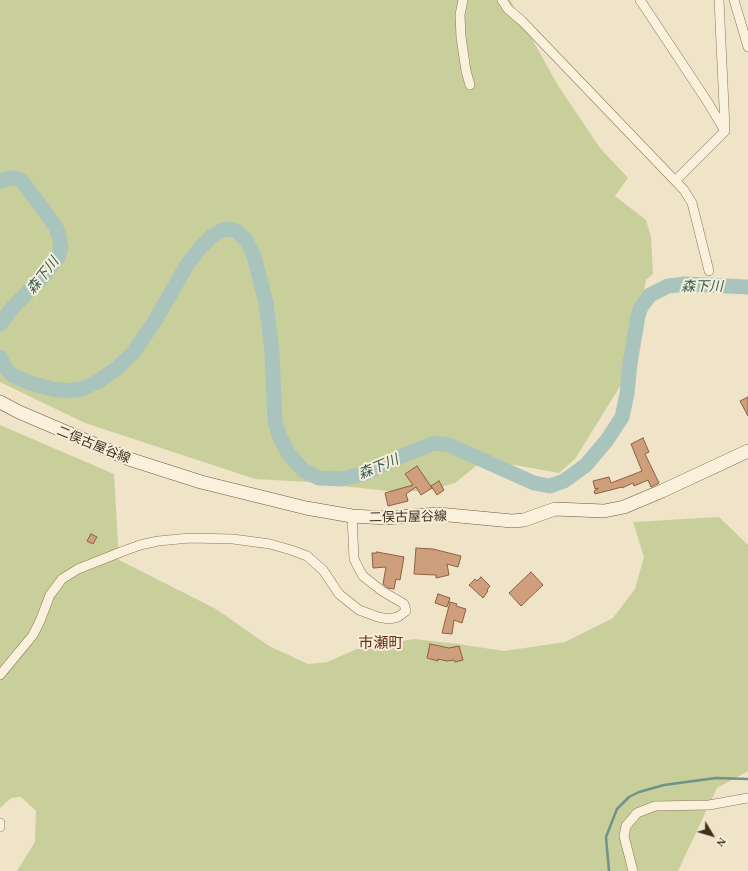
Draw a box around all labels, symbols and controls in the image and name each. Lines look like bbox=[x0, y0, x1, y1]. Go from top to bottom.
water label: 森下川 bbox=[22, 253, 62, 297]
water label: 森下川 bbox=[681, 278, 723, 294]
street label: 二俣古屋谷線 bbox=[55, 422, 133, 466]
water label: 森下川 bbox=[355, 450, 401, 482]
street label: 二俣古屋谷線 bbox=[369, 508, 447, 524]
district label: 市瀬町 bbox=[359, 633, 403, 651]
north arrow bbox=[692, 815, 732, 855]
text: N bbox=[714, 836, 729, 849]

